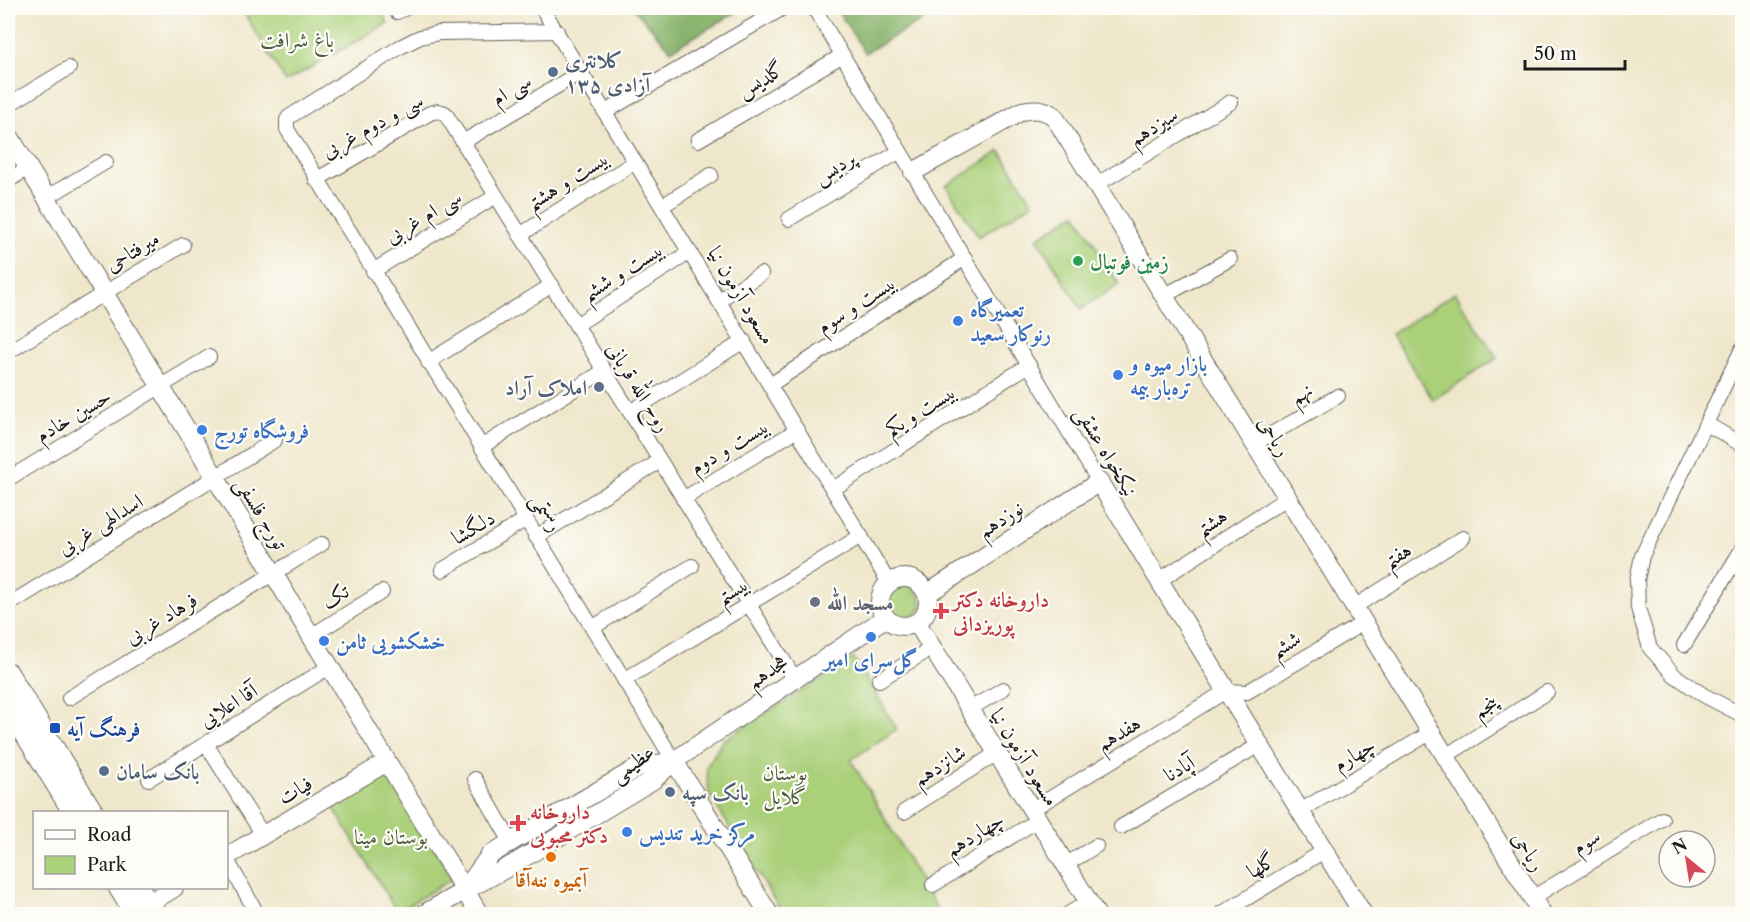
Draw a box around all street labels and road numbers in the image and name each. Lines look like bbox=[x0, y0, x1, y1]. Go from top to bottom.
street label: گلدیس bbox=[732, 56, 789, 104]
street label: سی ام bbox=[486, 67, 539, 116]
street label: سی و دوم غربی bbox=[317, 87, 430, 168]
street label: سیزدهم bbox=[1124, 101, 1186, 158]
street label: پردیس bbox=[809, 144, 862, 191]
street label: بیست و هشتم bbox=[521, 145, 618, 223]
street label: سی ام غربی bbox=[380, 183, 469, 254]
street label: میرفتاحی bbox=[100, 225, 164, 277]
street label: بیست و ششم bbox=[576, 236, 672, 314]
street label: مسعود آزمون نیا bbox=[702, 241, 781, 349]
street label: بیست و سوم bbox=[812, 269, 903, 344]
street label: روح الله قربانی bbox=[596, 335, 680, 440]
street label: نهم bbox=[1285, 377, 1321, 416]
street label: بیست و یکم bbox=[880, 379, 964, 448]
street label: حسین خادم bbox=[31, 383, 118, 452]
street label: نیکخواه عشقی bbox=[1068, 401, 1144, 502]
street label: ریاحی bbox=[1252, 411, 1297, 461]
street label: بیست و دوم bbox=[685, 413, 776, 484]
street label: تورج فلسفی bbox=[225, 472, 294, 558]
street label: اسدالهی غربی bbox=[53, 488, 149, 563]
street label: رستمی bbox=[524, 488, 568, 537]
street label: نوزدهم bbox=[972, 495, 1032, 550]
street label: هشتم bbox=[1190, 502, 1237, 549]
street label: دلگشا bbox=[447, 504, 499, 550]
street label: هفتم bbox=[1378, 537, 1421, 581]
street label: بیستم bbox=[711, 571, 758, 617]
street label: تک bbox=[317, 578, 354, 614]
street label: فرهاد غربی bbox=[120, 587, 203, 652]
street label: ششم bbox=[1265, 625, 1310, 671]
street label: هجدهم bbox=[742, 648, 797, 700]
street label: آقا اعلایی bbox=[194, 676, 265, 734]
street label: پنجم bbox=[1468, 688, 1508, 730]
street label: مسعود آزمون نیا bbox=[984, 704, 1065, 811]
street label: هفدهم bbox=[1091, 710, 1149, 763]
street label: چهارم bbox=[1328, 732, 1383, 781]
street label: عظیمی bbox=[605, 739, 660, 789]
street label: شانزدهم bbox=[908, 739, 974, 798]
street label: آپادنا bbox=[1159, 748, 1203, 789]
street label: فیات bbox=[273, 770, 317, 810]
street label: چهاردهم bbox=[940, 806, 1012, 869]
street label: سوم bbox=[1567, 823, 1608, 864]
street label: ریاحی bbox=[1506, 826, 1551, 876]
street label: گلها bbox=[1242, 847, 1280, 883]

